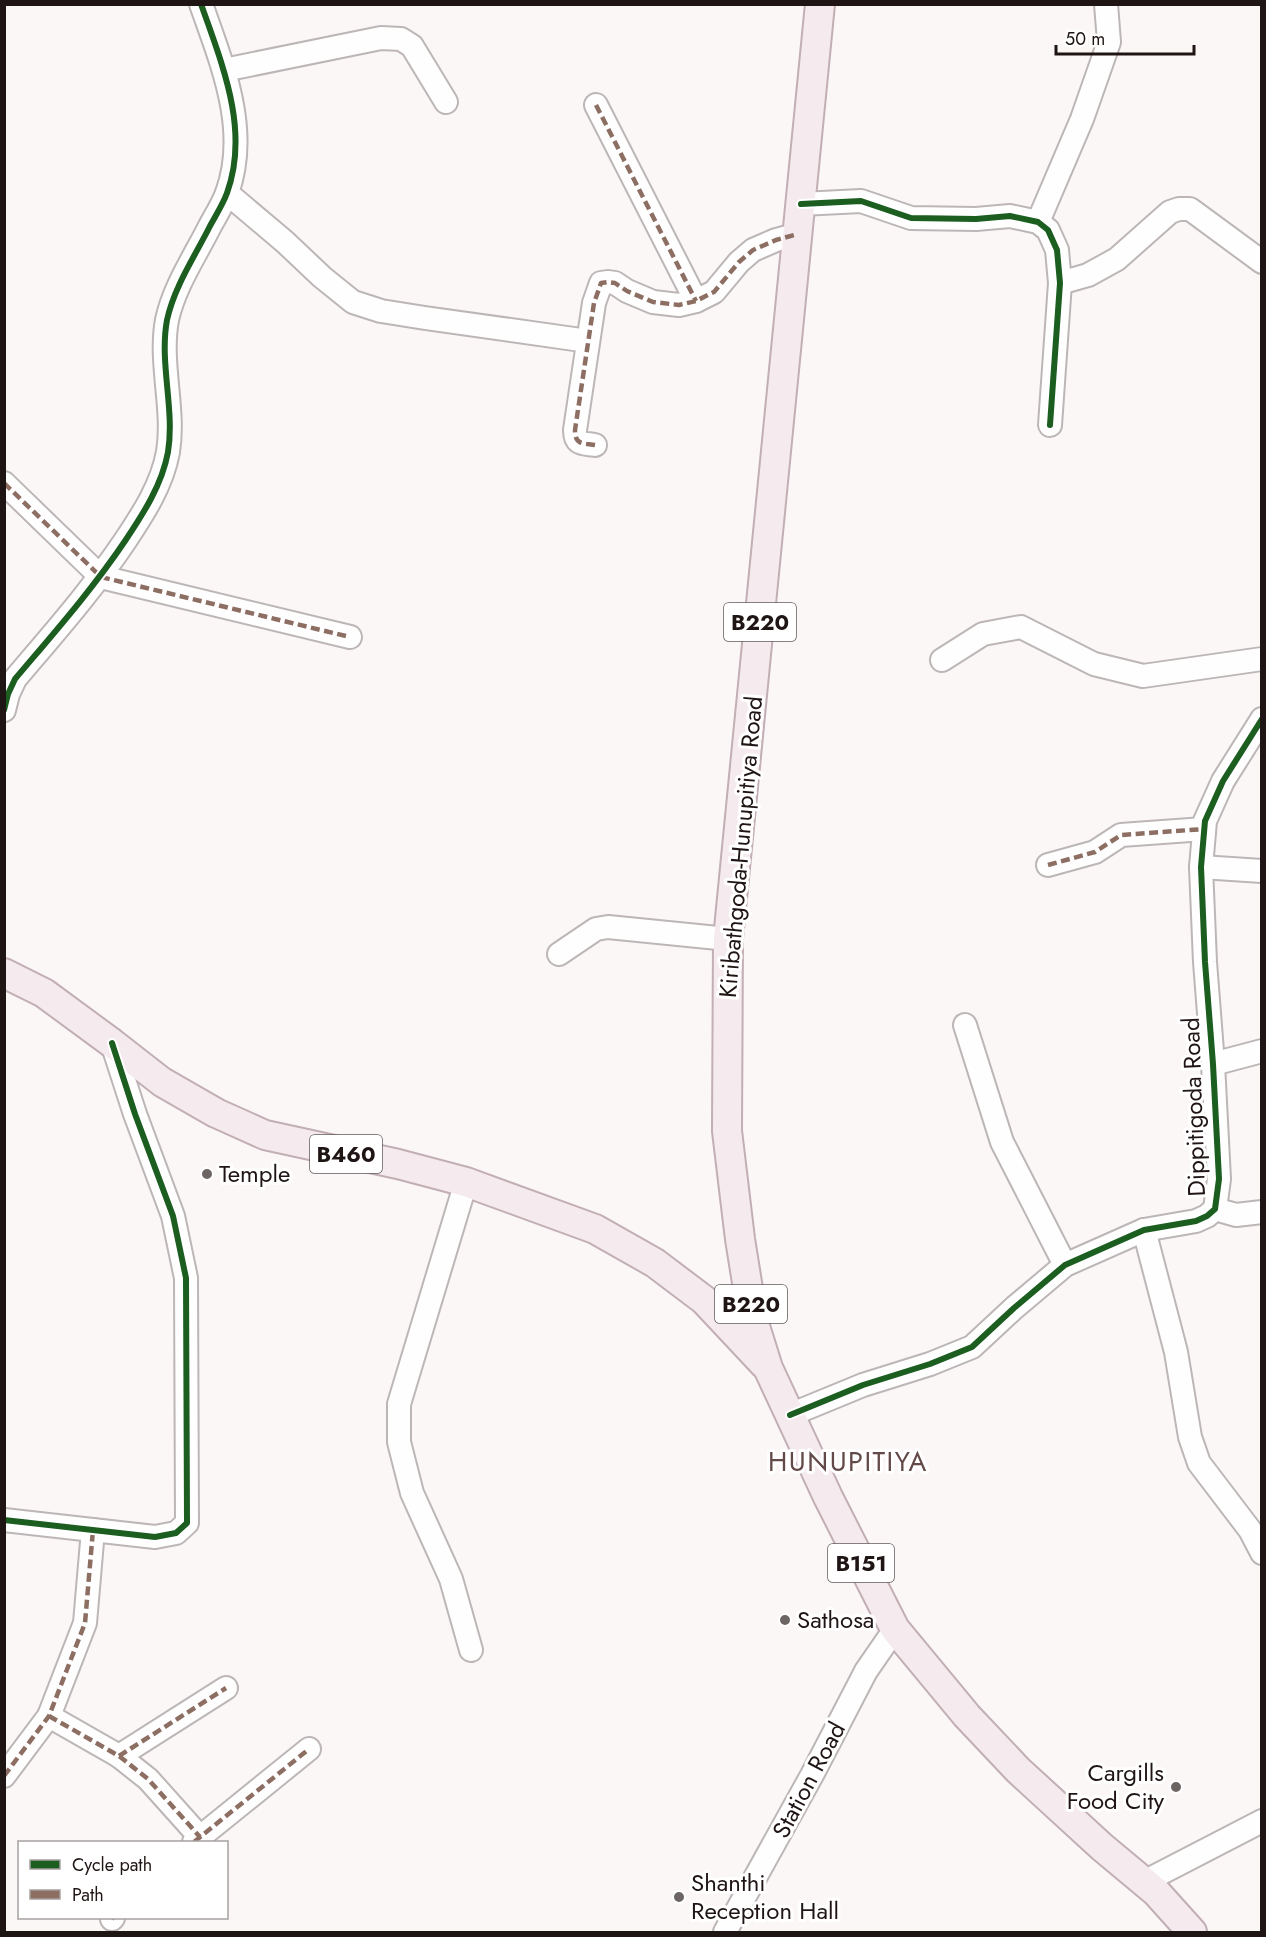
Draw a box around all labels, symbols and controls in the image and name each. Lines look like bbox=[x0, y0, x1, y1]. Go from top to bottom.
scale bar bbox=[1056, 18, 1194, 56]
text: 50 m bbox=[1065, 26, 1105, 52]
road number: B220 bbox=[724, 603, 796, 641]
street label: Kiribathgoda-Hunupitiya Road bbox=[710, 695, 771, 999]
street label: Dippitigoda Road bbox=[1173, 1017, 1214, 1197]
road number: B460 bbox=[310, 1135, 382, 1173]
place label: Temple bbox=[219, 1156, 290, 1191]
marker: Temple bbox=[200, 1167, 214, 1181]
road number: B220 bbox=[715, 1285, 787, 1323]
district label: HUNUPITIYA bbox=[768, 1442, 928, 1481]
road number: B151 bbox=[828, 1544, 894, 1582]
place label: Sathosa bbox=[797, 1602, 874, 1637]
marker: Sathosa bbox=[778, 1613, 792, 1627]
street label: Station Road bbox=[763, 1715, 854, 1844]
place label: Cargills Food City bbox=[1067, 1755, 1164, 1818]
marker: Cargills Food City bbox=[1169, 1780, 1183, 1794]
legend bbox=[18, 1841, 228, 1919]
text: Cycle path bbox=[72, 1852, 152, 1878]
place label: Shanthi Reception Hall bbox=[691, 1865, 839, 1928]
text: Path bbox=[72, 1882, 104, 1908]
marker: Shanthi Reception Hall bbox=[672, 1890, 686, 1904]

